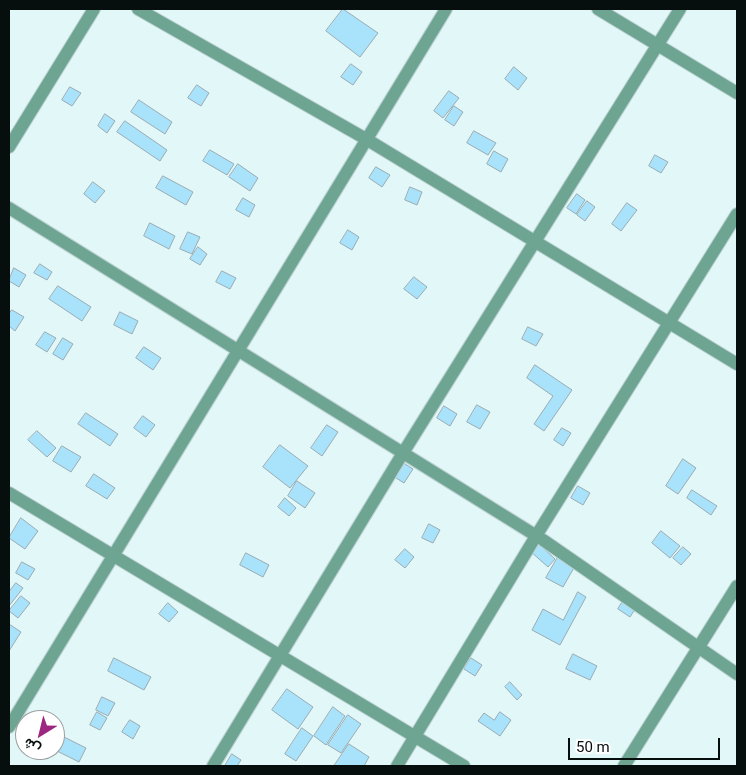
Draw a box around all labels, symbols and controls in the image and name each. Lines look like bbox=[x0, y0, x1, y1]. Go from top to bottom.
north arrow bbox=[15, 710, 65, 760]
scale bar bbox=[571, 728, 724, 760]
text: ش bbox=[20, 735, 43, 758]
text: 50 m bbox=[576, 738, 610, 756]

